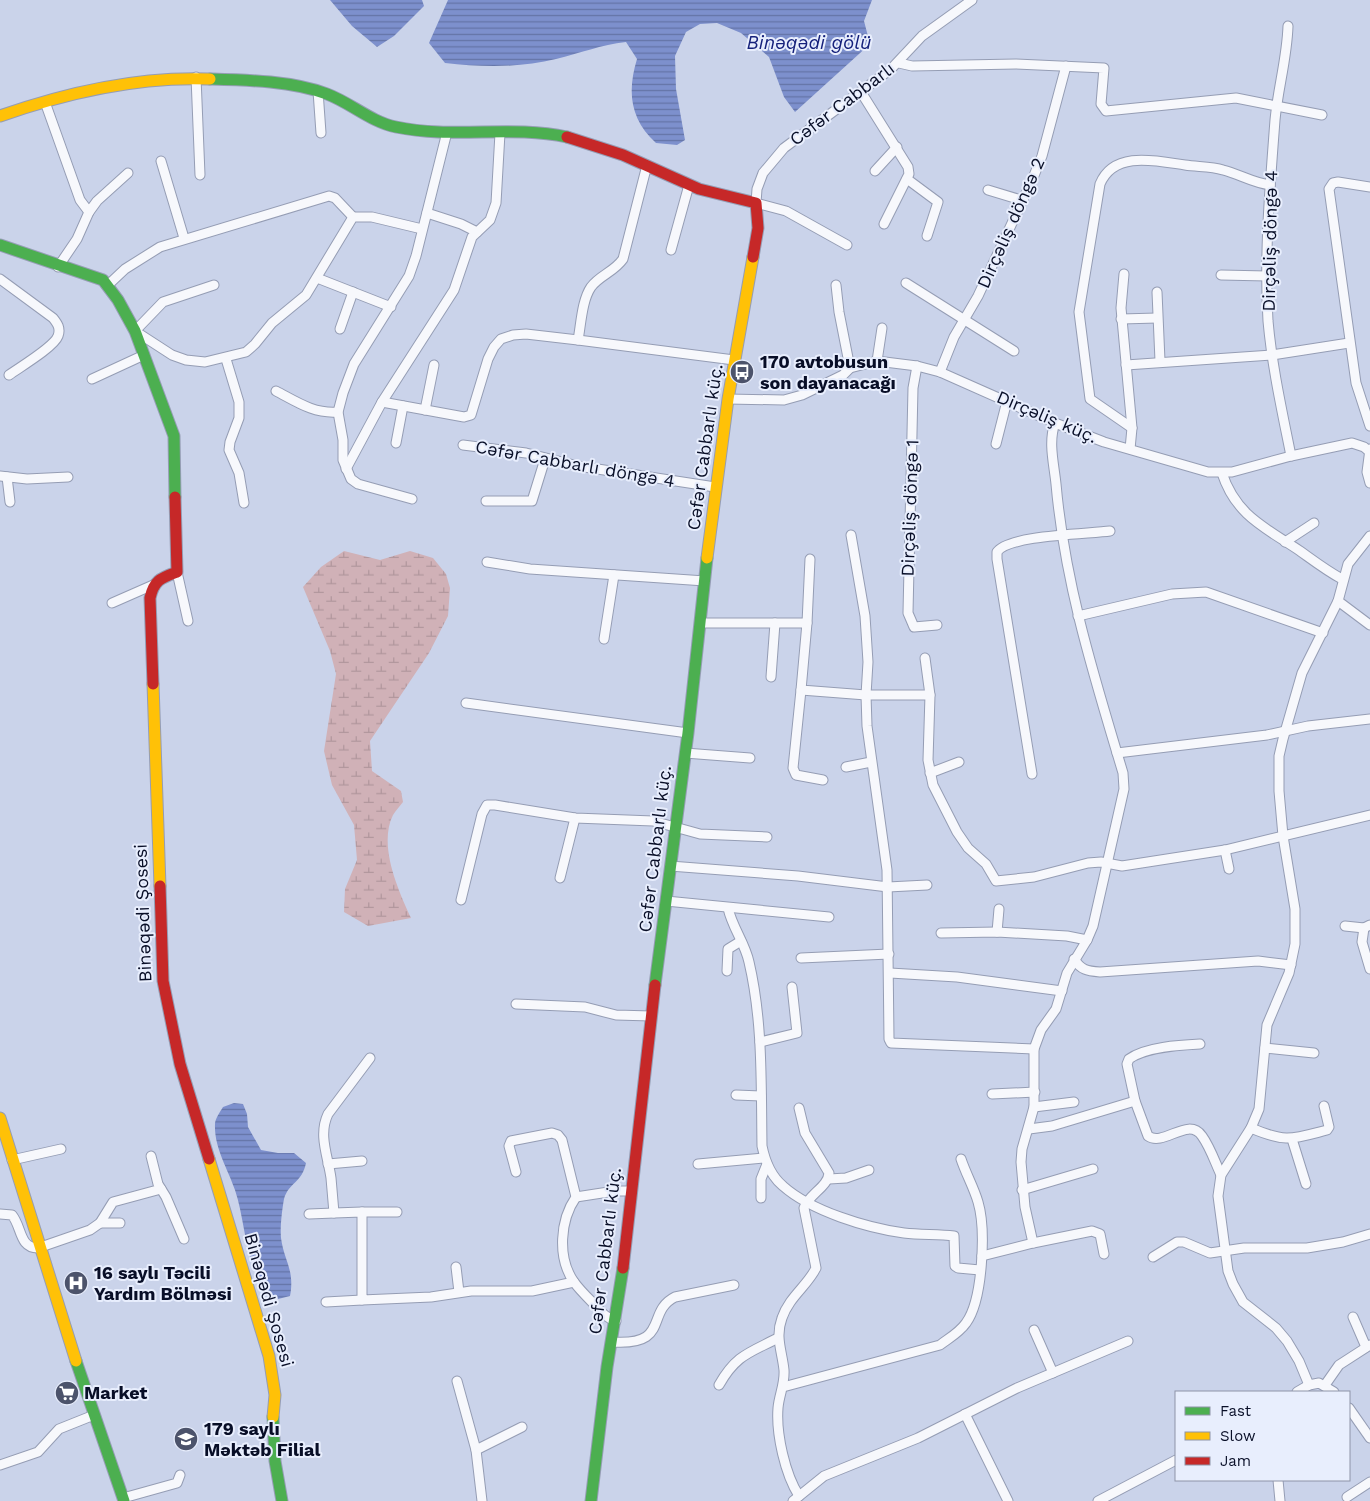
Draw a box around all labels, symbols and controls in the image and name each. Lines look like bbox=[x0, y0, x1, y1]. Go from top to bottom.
water label: Binəqədi gölü bbox=[747, 31, 871, 54]
street label: Cəfər Cabbarlı bbox=[785, 57, 898, 150]
street label: Dirçəliş döngə 2 bbox=[972, 154, 1049, 291]
street label: Dirçəliş döngə 4 bbox=[1258, 170, 1281, 312]
place label: 170 avtobusun son dayanacağı bbox=[760, 351, 896, 393]
bus stop icon: 170 avtobusun son dayanacağı bbox=[729, 359, 755, 385]
street label: Cəfər Cabbarlı küç. bbox=[682, 362, 727, 532]
street label: Dirçəliş küç. bbox=[994, 386, 1101, 447]
street label: Cəfər Cabbarlı döngə 4 bbox=[474, 436, 676, 491]
street label: Dirçəliş döngə 1 bbox=[897, 439, 922, 577]
street label: Cəfər Cabbarlı küç. bbox=[634, 764, 675, 934]
street label: Binəqədi Şosesi bbox=[130, 844, 155, 983]
street label: Cəfər Cabbarlı küç. bbox=[584, 1166, 625, 1336]
street label: Binəqədi Şosesi bbox=[240, 1230, 299, 1369]
place label: 16 saylı Təcili Yardım Bölməsi bbox=[94, 1262, 232, 1304]
hospital icon: 16 saylı Təcili Yardım Bölməsi bbox=[63, 1270, 89, 1296]
supermarket icon: Market bbox=[54, 1380, 80, 1406]
place label: Market bbox=[84, 1382, 148, 1403]
legend bbox=[1175, 1391, 1350, 1481]
text: Fast bbox=[1220, 1402, 1252, 1420]
place label: 179 saylı Məktəb Filial bbox=[204, 1418, 320, 1460]
school or university icon: 179 saylı Məktəb Filial bbox=[173, 1426, 199, 1452]
text: Slow bbox=[1220, 1427, 1256, 1445]
text: Jam bbox=[1220, 1452, 1251, 1470]

